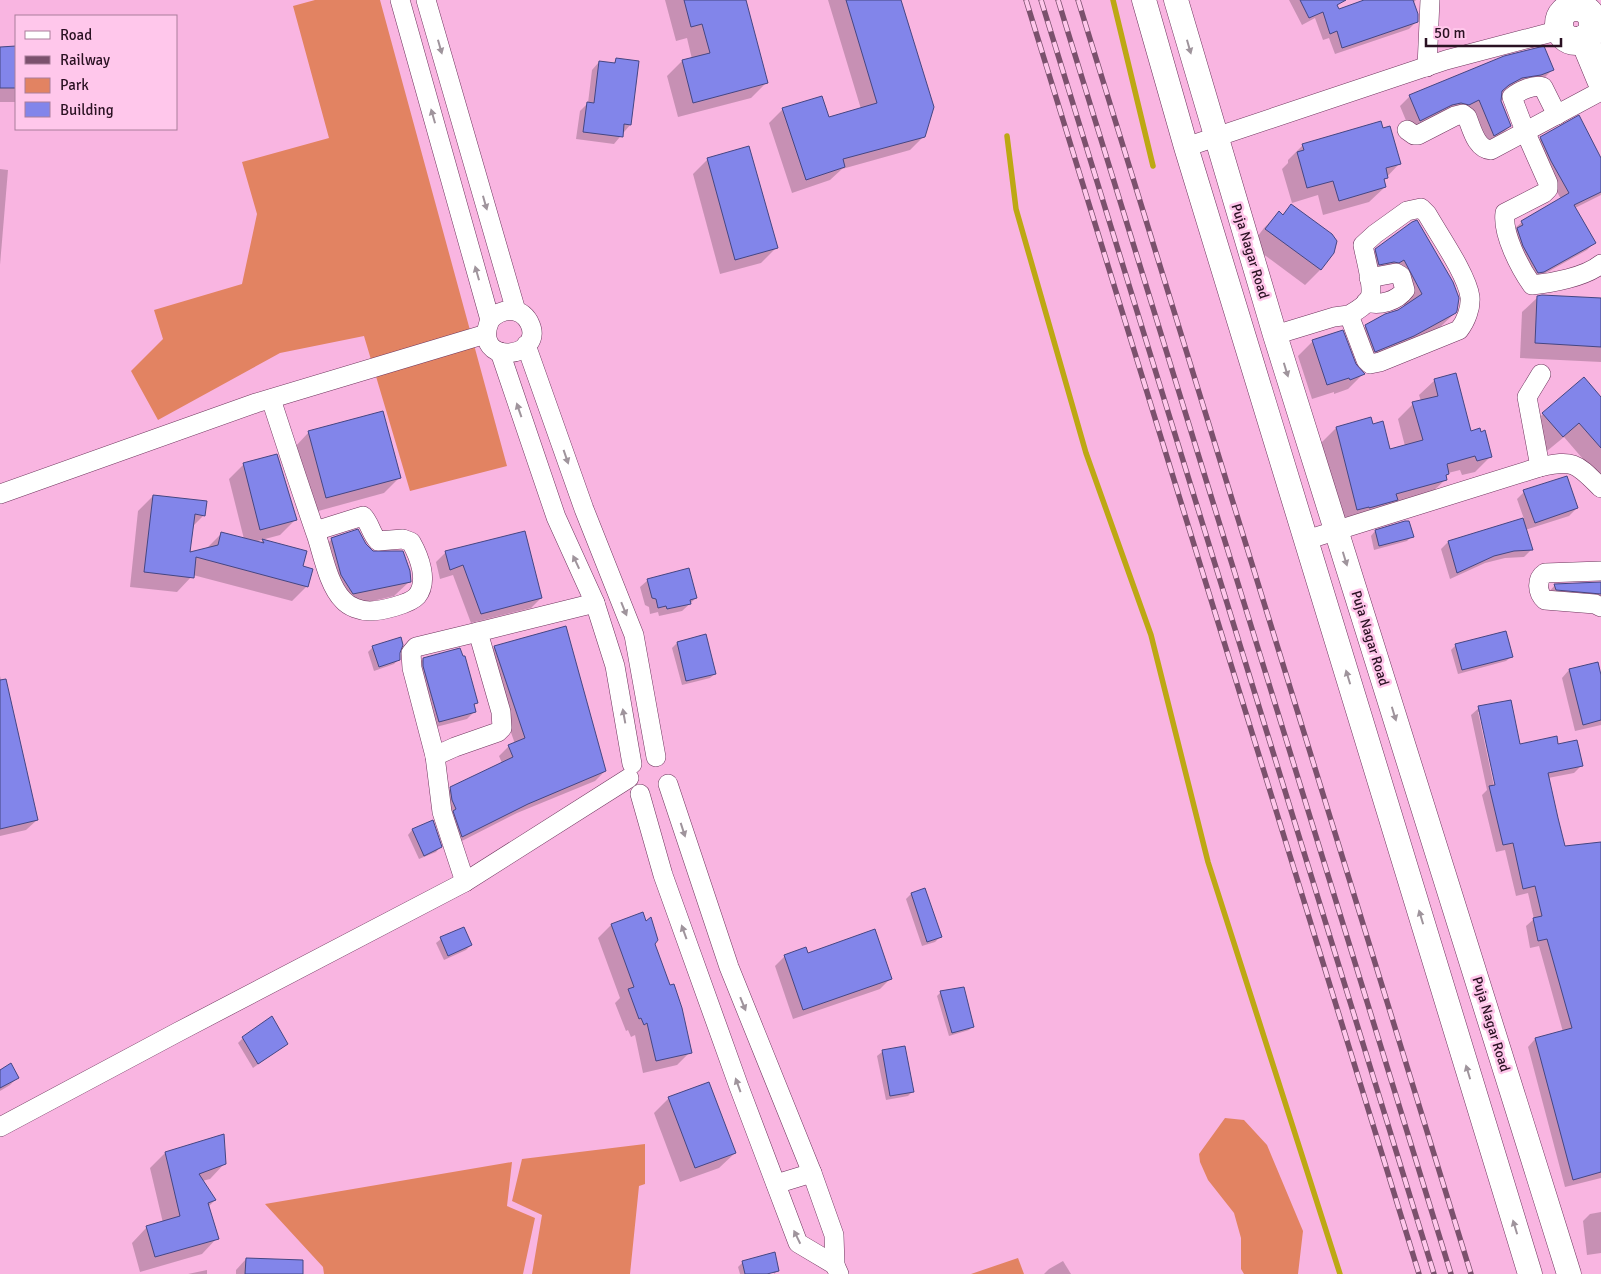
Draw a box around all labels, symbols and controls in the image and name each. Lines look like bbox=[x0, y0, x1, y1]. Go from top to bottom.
legend bbox=[15, 15, 178, 130]
scale bar bbox=[1426, 15, 1561, 47]
text: 50 m bbox=[1434, 24, 1465, 42]
text: Road bbox=[60, 26, 92, 44]
one-way arrow bbox=[436, 39, 444, 54]
one-way arrow bbox=[1185, 39, 1193, 54]
text: Railway bbox=[60, 51, 110, 69]
text: Park bbox=[60, 76, 89, 94]
text: Building bbox=[60, 101, 114, 119]
one-way arrow bbox=[428, 109, 436, 124]
one-way arrow bbox=[482, 196, 490, 211]
street label: Puja Nagar Road bbox=[1227, 201, 1273, 301]
one-way arrow bbox=[472, 265, 480, 280]
one-way arrow bbox=[1283, 363, 1291, 378]
one-way arrow bbox=[515, 402, 523, 417]
one-way arrow bbox=[563, 450, 570, 465]
one-way arrow bbox=[1342, 551, 1349, 566]
one-way arrow bbox=[572, 555, 580, 569]
street label: Puja Nagar Road bbox=[1347, 588, 1393, 688]
one-way arrow bbox=[620, 602, 628, 616]
one-way arrow bbox=[1343, 670, 1351, 685]
one-way arrow bbox=[1390, 706, 1398, 721]
one-way arrow bbox=[619, 708, 627, 724]
one-way arrow bbox=[679, 822, 687, 837]
one-way arrow bbox=[1416, 909, 1424, 924]
one-way arrow bbox=[680, 925, 687, 940]
street label: Puja Nagar Road bbox=[1468, 974, 1514, 1074]
one-way arrow bbox=[740, 996, 747, 1011]
one-way arrow bbox=[1463, 1064, 1471, 1079]
one-way arrow bbox=[734, 1078, 741, 1093]
one-way arrow bbox=[1511, 1220, 1519, 1235]
one-way arrow bbox=[792, 1230, 800, 1244]

